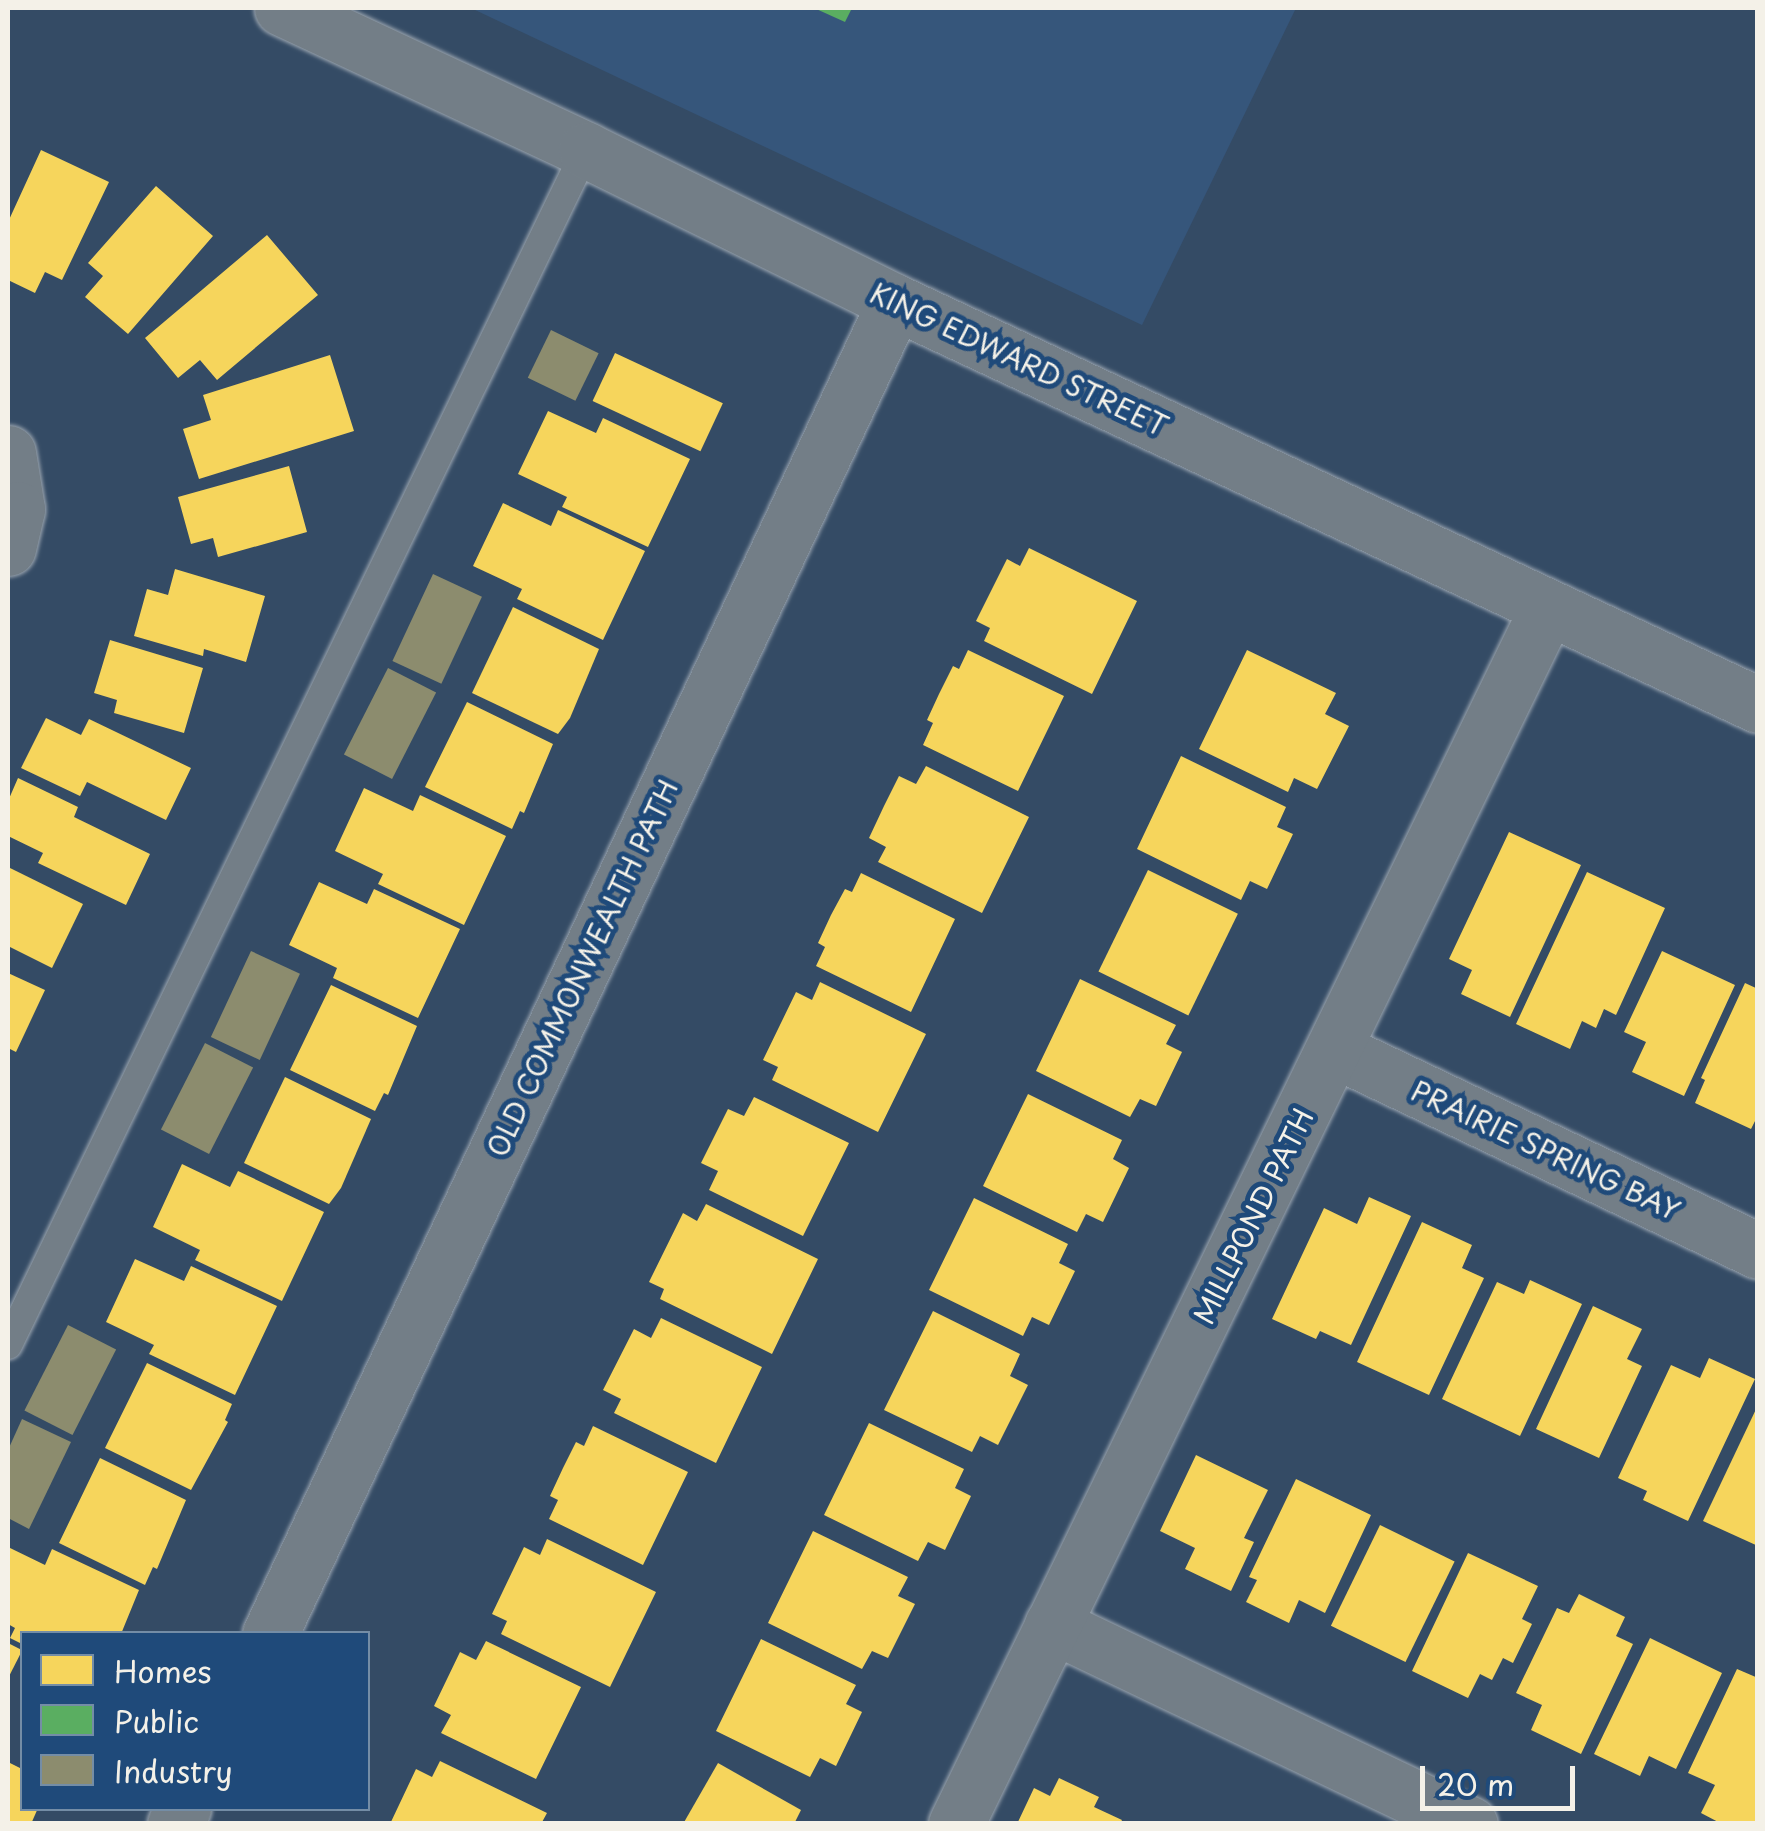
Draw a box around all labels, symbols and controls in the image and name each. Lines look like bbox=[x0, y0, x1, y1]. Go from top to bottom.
street label: KING EDWARD STREET bbox=[862, 274, 1176, 444]
street label: OLD COMMONWEALTH PATH bbox=[478, 771, 686, 1165]
street label: PRAIRIE SPRING BAY bbox=[1404, 1072, 1688, 1228]
street label: MILLPOND PATH bbox=[1186, 1103, 1320, 1329]
legend bbox=[20, 1631, 370, 1811]
text: Homes bbox=[114, 1648, 211, 1693]
text: Public bbox=[114, 1698, 199, 1743]
scale bar bbox=[1425, 1746, 1580, 1808]
text: Industry bbox=[114, 1748, 233, 1793]
text: 20 m bbox=[1437, 1761, 1514, 1806]

